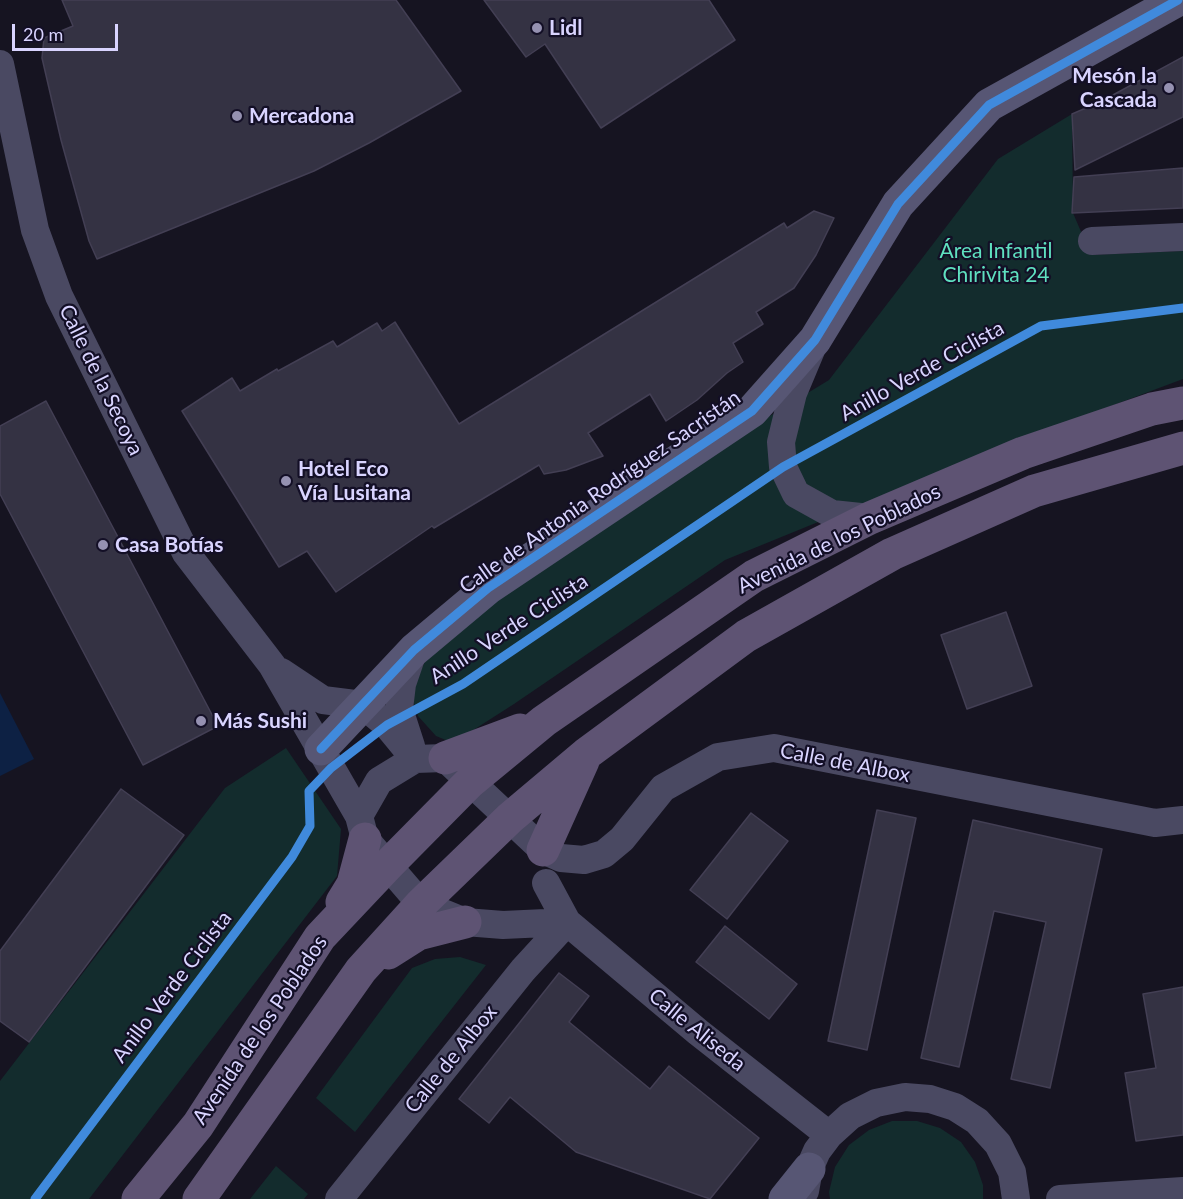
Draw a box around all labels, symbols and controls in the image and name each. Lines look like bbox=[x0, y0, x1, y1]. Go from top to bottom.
scale bar bbox=[15, 12, 122, 50]
place label: Lidl bbox=[549, 15, 582, 41]
marker: Lidl bbox=[530, 21, 544, 35]
text: 20 m bbox=[23, 23, 63, 45]
place label: Mesón la Cascada bbox=[1072, 63, 1157, 113]
marker: Mesón la Cascada bbox=[1162, 81, 1176, 95]
place label: Mercadona bbox=[249, 103, 355, 129]
marker: Mercadona bbox=[230, 109, 244, 123]
park label: Área Infantil Chirivita 24 bbox=[940, 238, 1052, 288]
street label: Calle de la Secoya bbox=[54, 300, 148, 460]
street label: Anillo Verde Ciclista bbox=[836, 316, 1008, 426]
street label: Calle de Antonia Rodríguez Sacristán bbox=[455, 385, 745, 599]
place label: Hotel Eco Vía Lusitana bbox=[298, 456, 411, 506]
marker: Hotel Eco Vía Lusitana bbox=[279, 474, 293, 488]
street label: Avenida de los Poblados bbox=[733, 479, 945, 599]
place label: Casa Botías bbox=[115, 532, 223, 558]
marker: Casa Botías bbox=[96, 538, 110, 552]
street label: Anillo Verde Ciclista bbox=[425, 568, 593, 690]
place label: Más Sushi bbox=[213, 708, 307, 734]
marker: Más Sushi bbox=[194, 714, 208, 728]
street label: Calle de Albox bbox=[778, 738, 912, 788]
street label: Anillo Verde Ciclista bbox=[107, 906, 237, 1068]
street label: Avenida de los Poblados bbox=[187, 931, 333, 1129]
street label: Calle Aliseda bbox=[643, 983, 751, 1077]
street label: Calle de Albox bbox=[400, 1000, 502, 1118]

